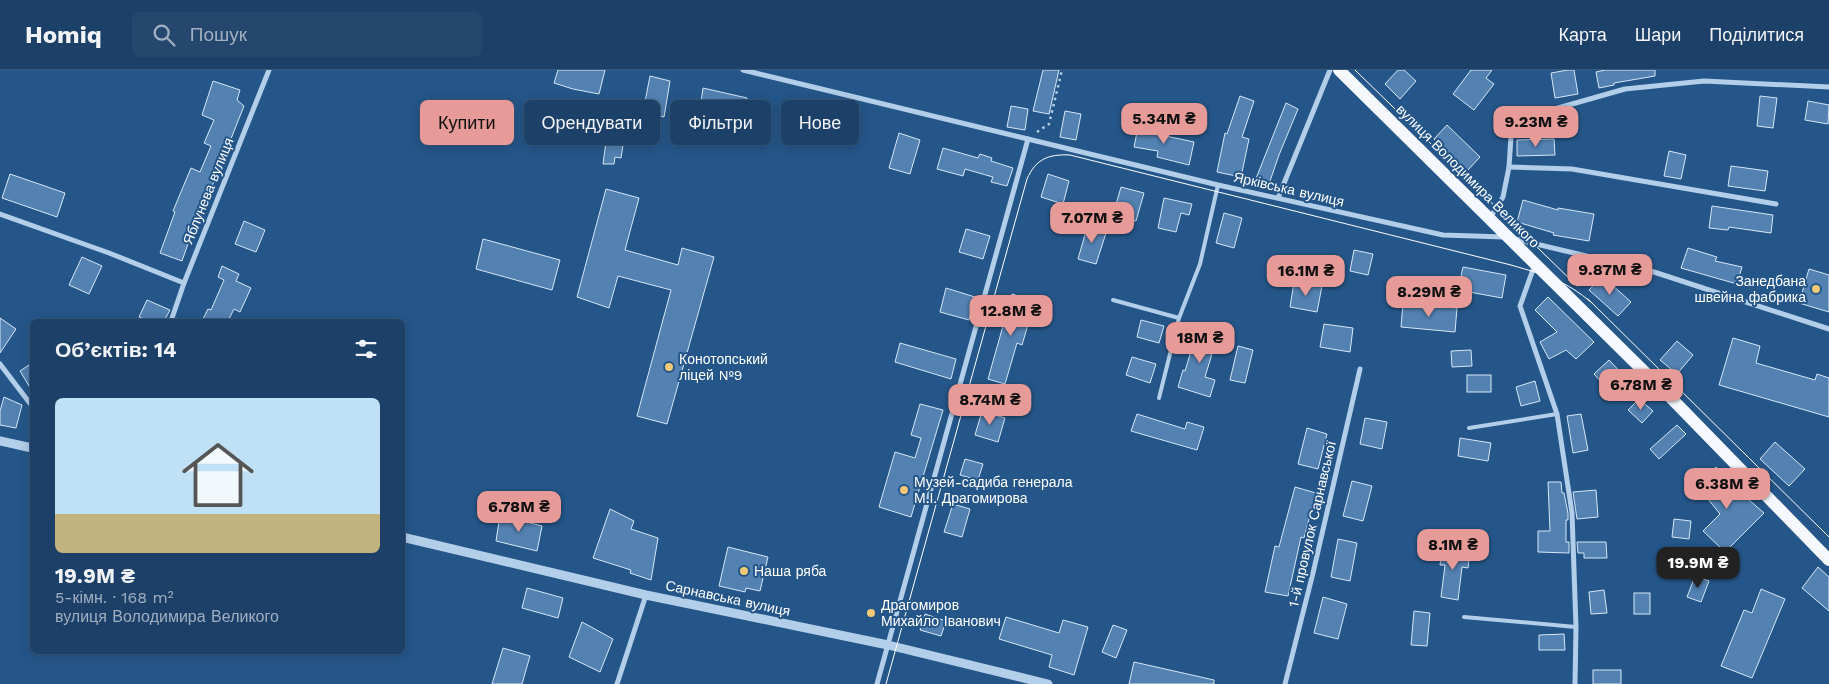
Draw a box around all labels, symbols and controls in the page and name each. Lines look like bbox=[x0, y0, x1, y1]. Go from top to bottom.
search box bbox=[132, 12, 482, 57]
text: Homiq bbox=[25, 21, 102, 49]
icon: search bbox=[150, 21, 178, 49]
text: Пошук bbox=[190, 23, 247, 46]
text: Карта bbox=[1559, 24, 1607, 45]
text: Шари bbox=[1635, 24, 1681, 45]
text: Поділитися bbox=[1709, 24, 1804, 45]
chip: Купити bbox=[420, 100, 514, 145]
chip: Орендувати bbox=[524, 100, 660, 145]
chip: Фільтри bbox=[670, 100, 771, 145]
chip: Нове bbox=[781, 100, 859, 145]
street label: вулиця Володимира Великого bbox=[1393, 101, 1543, 251]
pin: 5.34M ₴ bbox=[1118, 102, 1210, 145]
pin: 9.23M ₴ bbox=[1490, 106, 1582, 148]
text: 5.34M ₴ bbox=[1132, 109, 1196, 128]
text: 9.23M ₴ bbox=[1504, 112, 1568, 131]
street label: Яблунева вулиця bbox=[179, 135, 237, 247]
street label: Ярківська вулиця bbox=[1232, 168, 1346, 210]
pin: 7.07M ₴ bbox=[1046, 202, 1138, 244]
text: 7.07M ₴ bbox=[1061, 208, 1123, 227]
pin: 16.1M ₴ bbox=[1260, 254, 1352, 297]
pin: 9.87M ₴ bbox=[1564, 254, 1656, 296]
text: 9.87M ₴ bbox=[1578, 260, 1642, 279]
text: 16.1M ₴ bbox=[1278, 261, 1334, 280]
place label: Занедбана швейна фабрика bbox=[1694, 273, 1806, 305]
pin: 8.29M ₴ bbox=[1383, 276, 1475, 318]
text: 8.29M ₴ bbox=[1397, 282, 1461, 301]
marker: Занедбана швейна фабрика bbox=[1810, 283, 1822, 295]
pin: 12.8M ₴ bbox=[965, 294, 1057, 337]
text: 12.8M ₴ bbox=[981, 301, 1041, 320]
pin: 18M ₴ bbox=[1165, 322, 1235, 364]
text: 18M ₴ bbox=[1177, 328, 1223, 347]
icon: filters bbox=[352, 335, 380, 363]
text: Об’єктів: 14 bbox=[55, 337, 177, 362]
place label: Конотопський ліцей №9 bbox=[679, 351, 768, 383]
marker: Конотопський ліцей №9 bbox=[663, 361, 675, 373]
pin: 6.78M ₴ bbox=[1595, 368, 1687, 411]
text: 6.78M ₴ bbox=[1610, 375, 1672, 394]
pin: 8.74M ₴ bbox=[944, 384, 1036, 426]
text: 8.74M ₴ bbox=[959, 390, 1021, 409]
icon: home bbox=[173, 430, 263, 520]
street label: 1-й провулок Сарнавської bbox=[1285, 439, 1339, 609]
pin: 6.38M ₴ bbox=[1681, 468, 1773, 510]
place label: Музей-садиба генерала М.І. Драгомирова bbox=[914, 474, 1073, 506]
text: 6.38M ₴ bbox=[1695, 474, 1759, 493]
marker: Музей-садиба генерала М.І. Драгомирова bbox=[898, 484, 910, 496]
pin: 6.78M ₴ bbox=[473, 490, 565, 533]
text: 6.78M ₴ bbox=[488, 497, 550, 516]
pin: 8.1M ₴ bbox=[1412, 528, 1494, 571]
text: 8.1M ₴ bbox=[1428, 535, 1478, 554]
pin: 19.9M ₴ bbox=[1652, 546, 1744, 589]
text: 19.9M ₴ bbox=[1668, 553, 1728, 572]
text: 19.9M ₴ bbox=[55, 563, 135, 588]
place label: Наша ряба bbox=[754, 563, 827, 579]
marker: Наша ряба bbox=[738, 565, 750, 577]
street label: Сарнавська вулиця bbox=[664, 577, 792, 619]
text: 5-кімн. · 168 m² bbox=[55, 588, 174, 607]
place label: Драгомиров Михайло Іванович bbox=[881, 597, 1001, 629]
text: вулиця Володимира Великого bbox=[55, 607, 279, 626]
marker: Драгомиров Михайло Іванович bbox=[865, 607, 877, 619]

